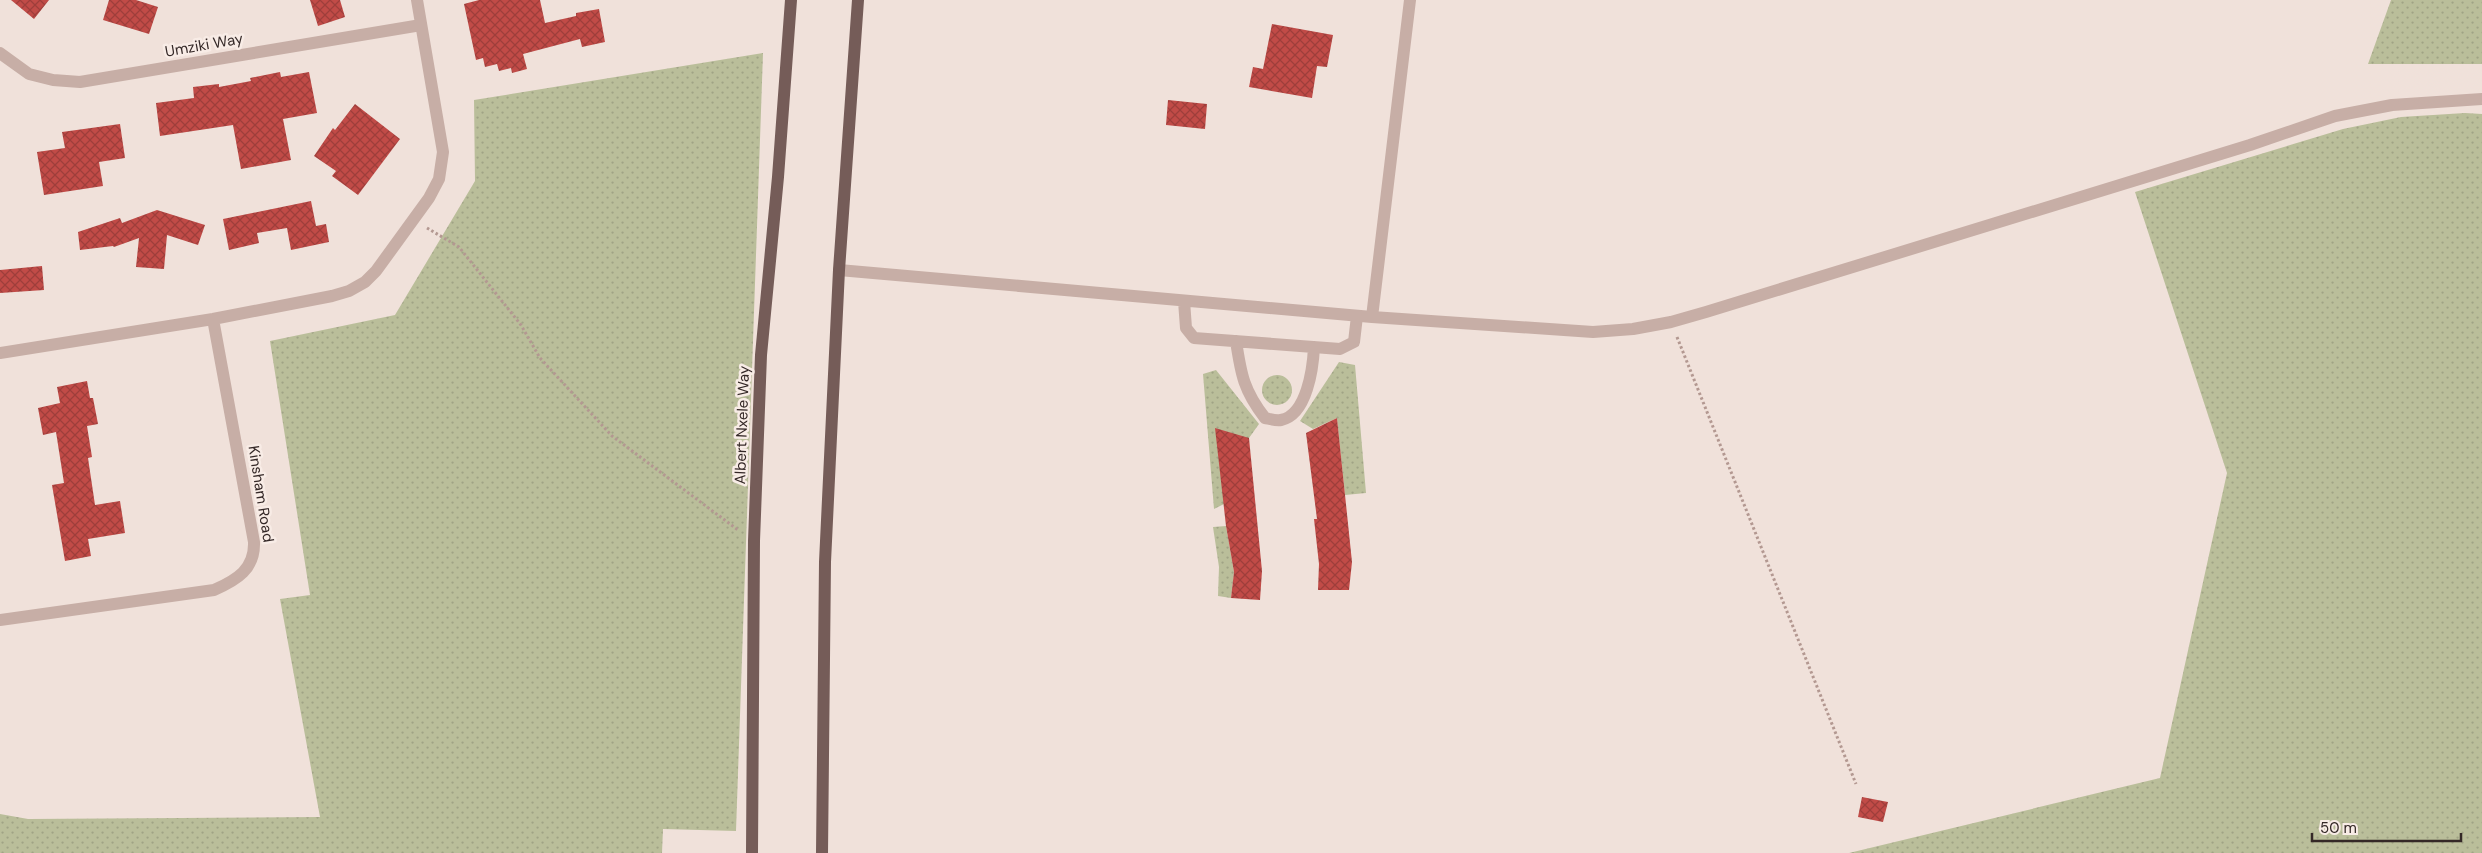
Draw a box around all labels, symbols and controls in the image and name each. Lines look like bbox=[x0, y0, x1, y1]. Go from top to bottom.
street label: Umziki Way bbox=[163, 28, 245, 62]
street label: Albert Nxele Way bbox=[730, 365, 754, 485]
street label: Kinsham Road bbox=[243, 444, 279, 544]
scale bar bbox=[2312, 810, 2461, 842]
text: 50 m bbox=[2320, 818, 2357, 838]

